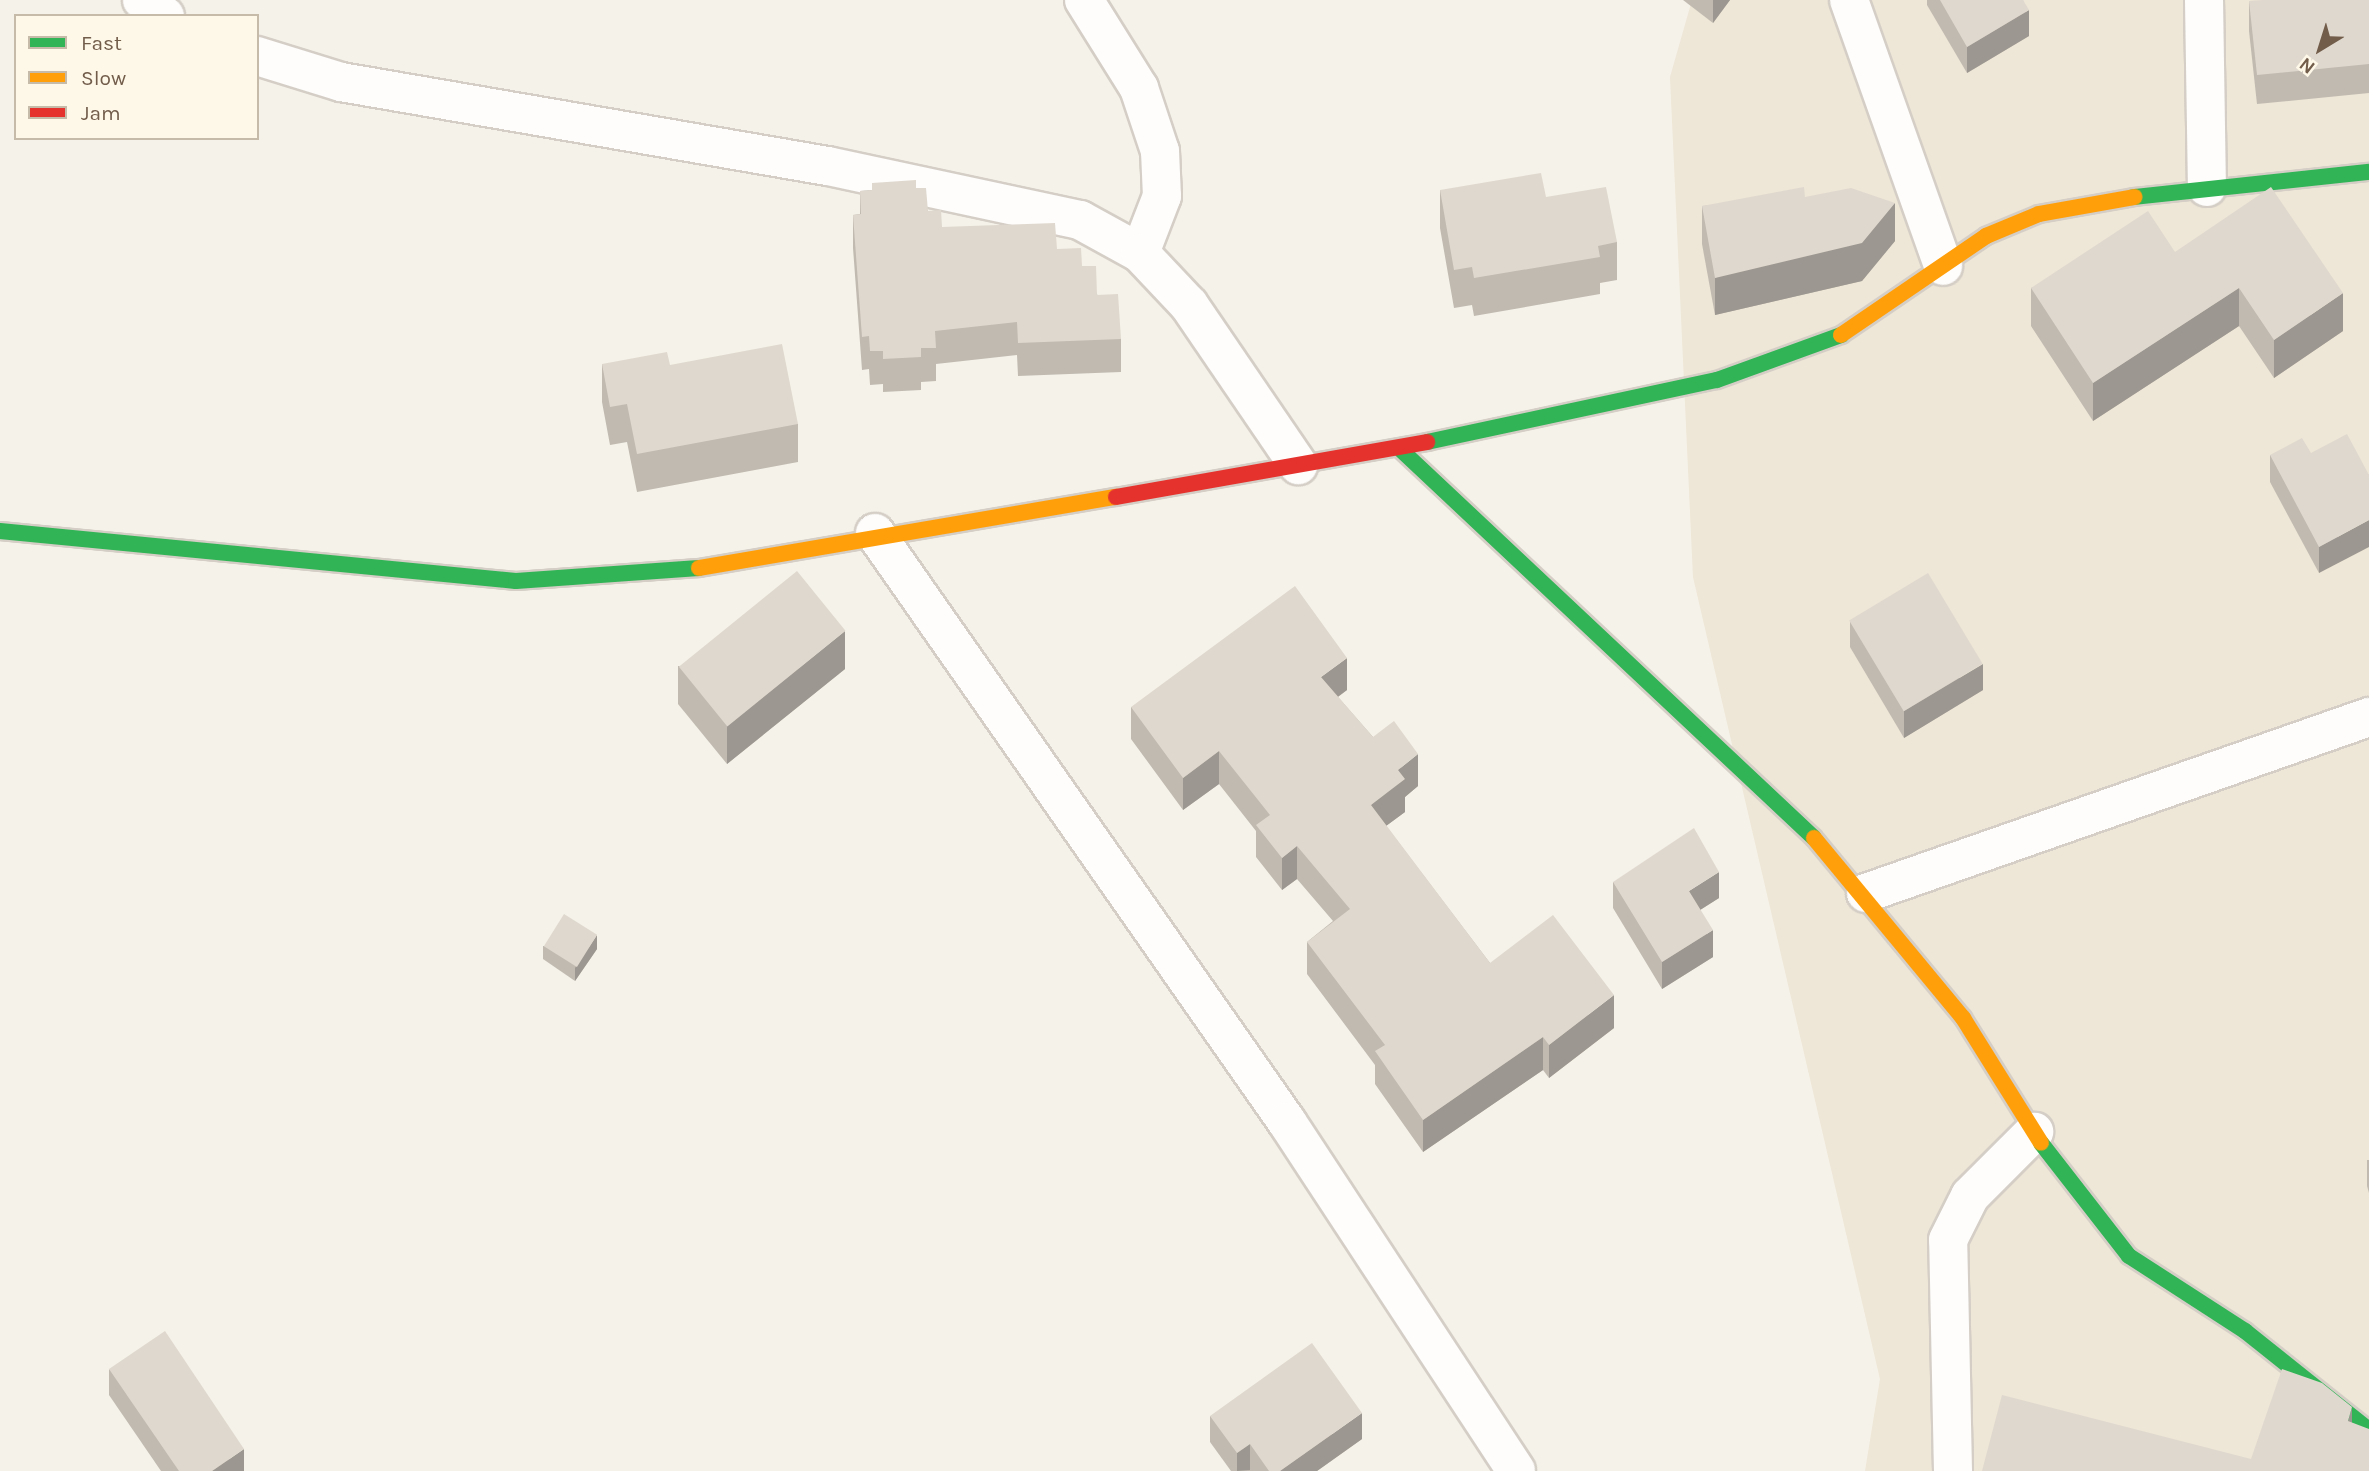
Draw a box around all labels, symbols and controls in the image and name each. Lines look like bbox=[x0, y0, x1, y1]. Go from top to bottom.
legend bbox=[14, 14, 259, 140]
north arrow bbox=[2285, 14, 2355, 84]
text: Fast bbox=[81, 31, 122, 55]
text: N bbox=[2295, 53, 2319, 78]
text: Slow bbox=[81, 66, 126, 90]
text: Jam bbox=[81, 101, 121, 125]

